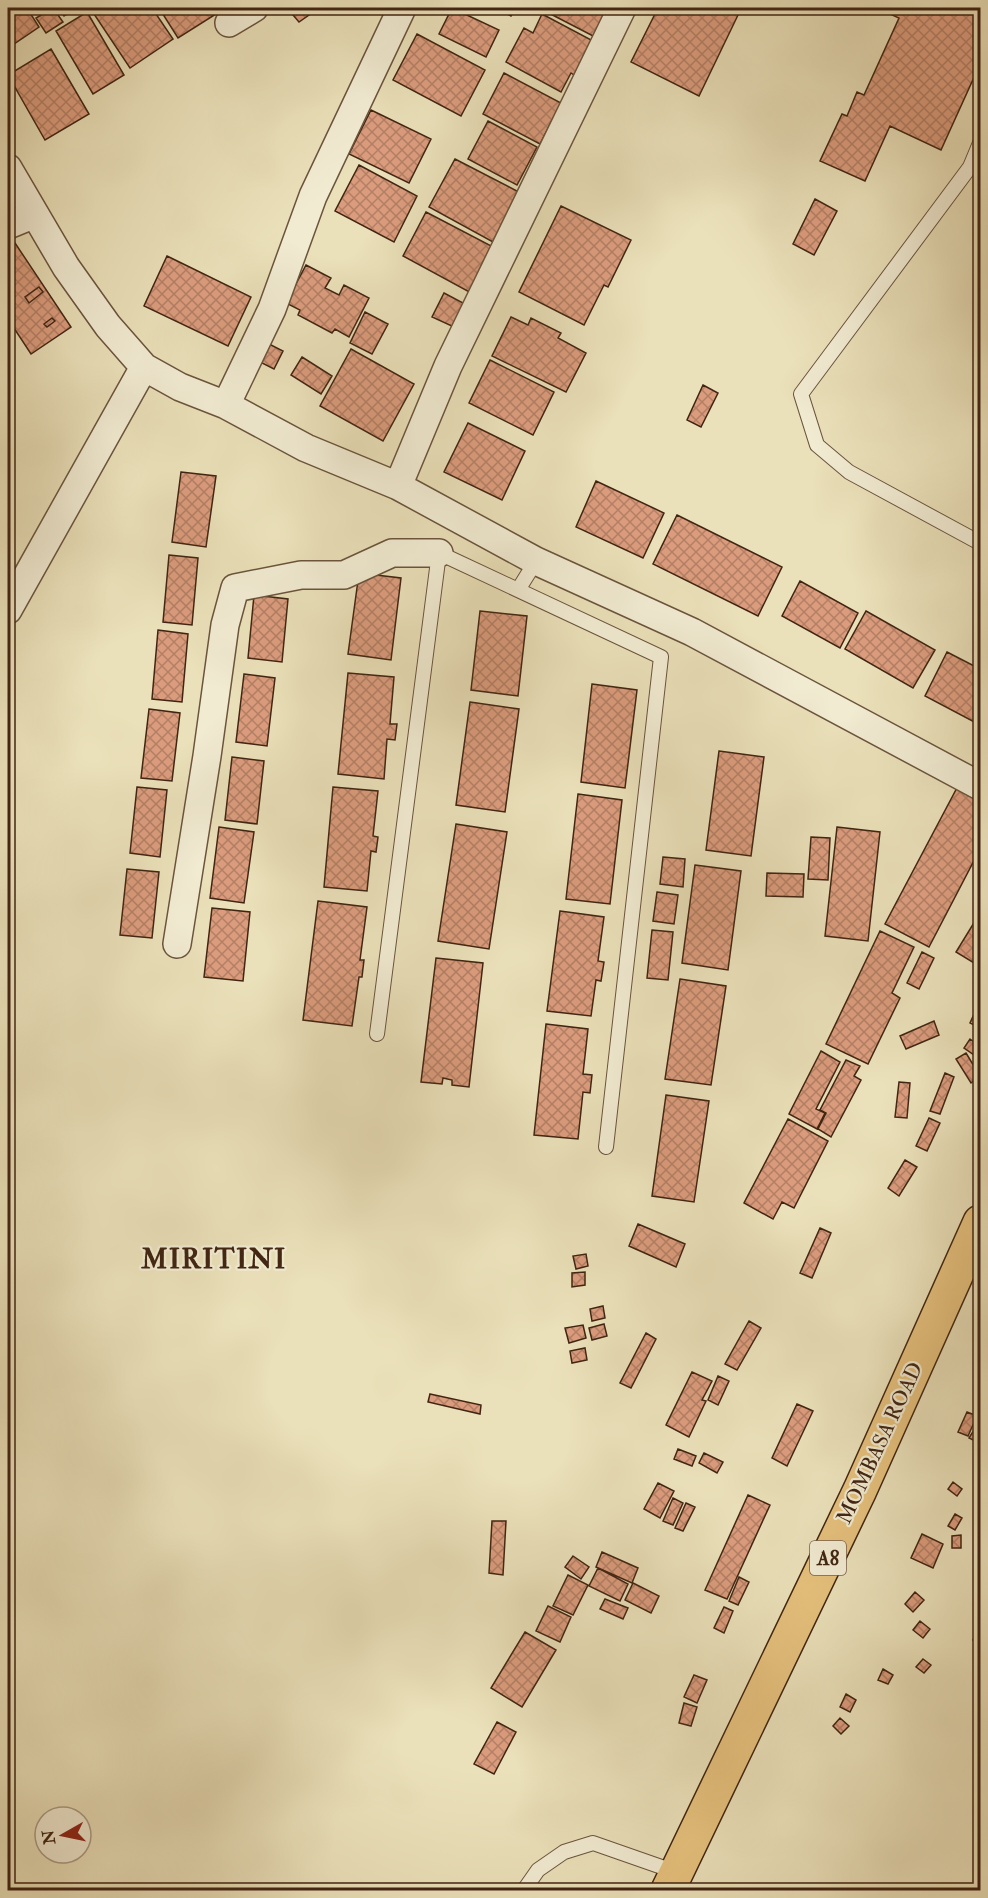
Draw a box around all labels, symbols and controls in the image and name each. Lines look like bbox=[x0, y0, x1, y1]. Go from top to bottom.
district label: MIRITINI bbox=[140, 1243, 287, 1276]
street label: MOMBASA ROAD bbox=[831, 1358, 929, 1528]
road number: A8 bbox=[810, 1541, 846, 1575]
north arrow bbox=[33, 1805, 93, 1865]
text: N bbox=[38, 1828, 60, 1847]

